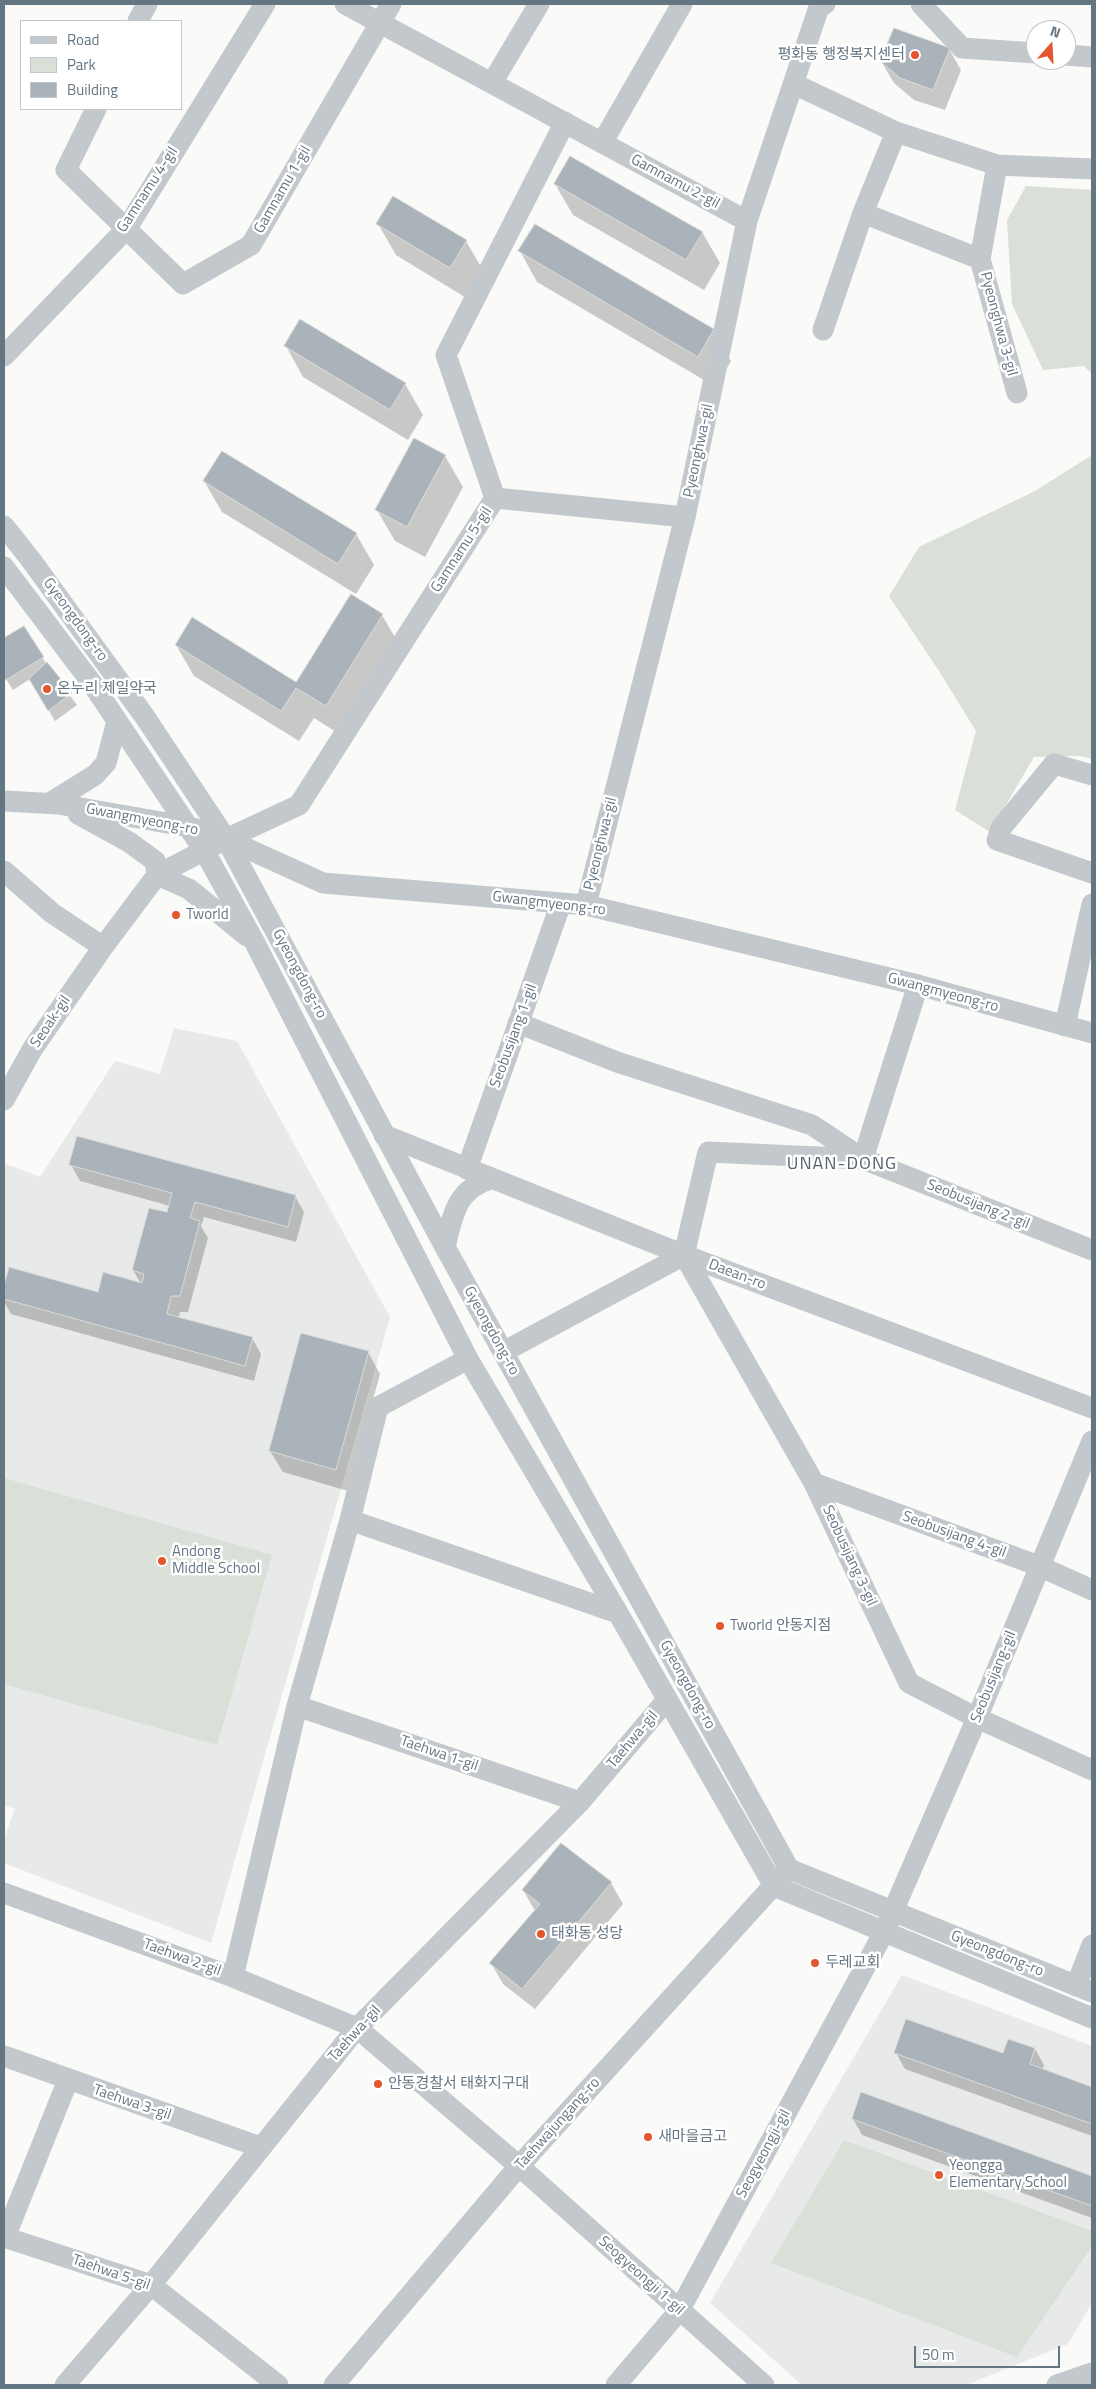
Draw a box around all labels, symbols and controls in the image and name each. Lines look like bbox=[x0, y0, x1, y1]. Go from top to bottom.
legend bbox=[20, 20, 182, 110]
north arrow bbox=[1026, 20, 1076, 70]
text: N bbox=[1048, 20, 1064, 43]
text: Road bbox=[67, 28, 99, 51]
place label: 평화동 행정복지센터 bbox=[778, 46, 905, 64]
marker: 평화동 행정복지센터 bbox=[909, 49, 921, 61]
text: Park bbox=[67, 53, 96, 76]
text: Building bbox=[67, 78, 118, 101]
street label: Gamnamu 1-gil bbox=[251, 143, 315, 237]
street label: Gamnamu 4-gil bbox=[114, 144, 182, 236]
street label: Gamnamu 2-gil bbox=[627, 151, 723, 213]
street label: Pyeonghwa 3-gil bbox=[975, 270, 1021, 378]
street label: Pyeonghwa-gil bbox=[680, 403, 718, 499]
street label: Gamnamu 5-gil bbox=[428, 504, 496, 596]
street label: Gyeongdong-ro bbox=[39, 575, 111, 665]
place label: 온누리 제일약국 bbox=[57, 680, 157, 698]
marker: 온누리 제일약국 bbox=[41, 683, 53, 695]
street label: Pyeonghwa-gil bbox=[581, 796, 621, 892]
street label: Gwangmyeong-ro bbox=[84, 800, 200, 840]
street label: Gwangmyeong-ro bbox=[491, 888, 607, 920]
place label: Tworld bbox=[186, 906, 229, 924]
marker: Tworld bbox=[170, 909, 182, 921]
street label: Gyeongdong-ro bbox=[268, 926, 330, 1022]
street label: Gwangmyeong-ro bbox=[886, 970, 1000, 1016]
street label: Seobusijang 1-gil bbox=[487, 982, 541, 1090]
street label: Seoak-gil bbox=[27, 993, 75, 1051]
district label: UNAN-DONG bbox=[786, 1154, 898, 1176]
street label: Seobusijang 2-gil bbox=[924, 1176, 1032, 1234]
street label: Daean-ro bbox=[706, 1256, 768, 1294]
street label: Gyeongdong-ro bbox=[459, 1284, 523, 1378]
street label: Seobusijang 3-gil bbox=[818, 1503, 880, 1609]
street label: Seobusijang 4-gil bbox=[900, 1508, 1008, 1562]
place label: Andong Middle School bbox=[172, 1543, 260, 1578]
marker: Andong Middle School bbox=[156, 1555, 168, 1567]
place label: Tworld 안동지점 bbox=[730, 1617, 831, 1635]
marker: Tworld 안동지점 bbox=[714, 1620, 726, 1632]
street label: Seobusijang-gil bbox=[967, 1629, 1021, 1725]
street label: Gyeongdong-ro bbox=[655, 1638, 719, 1732]
street label: Taehwa-gil bbox=[604, 1708, 662, 1772]
street label: Taehwa 1-gil bbox=[398, 1732, 480, 1776]
place label: 태화동 성당 bbox=[551, 1925, 623, 1943]
street label: Gyeongdong-ro bbox=[948, 1927, 1046, 1981]
marker: 태화동 성당 bbox=[535, 1928, 547, 1940]
street label: Taehwa 2-gil bbox=[141, 1936, 223, 1980]
place label: 두레교회 bbox=[825, 1954, 880, 1972]
marker: 두레교회 bbox=[809, 1957, 821, 1969]
street label: Taehwa-gil bbox=[325, 2002, 385, 2066]
street label: Taehwajungang-ro bbox=[512, 2074, 604, 2174]
place label: 안동경찰서 태화지구대 bbox=[388, 2075, 529, 2093]
marker: 안동경찰서 태화지구대 bbox=[372, 2078, 384, 2090]
street label: Taehwa 3-gil bbox=[91, 2081, 173, 2125]
street label: Seogyeongji-gil bbox=[733, 2107, 795, 2201]
place label: 새마을금고 bbox=[658, 2128, 727, 2146]
marker: 새마을금고 bbox=[642, 2131, 654, 2143]
place label: Yeongga Elementary School bbox=[949, 2157, 1067, 2192]
marker: Yeongga Elementary School bbox=[933, 2169, 945, 2181]
street label: Seogyeongji 1-gil bbox=[594, 2233, 688, 2319]
street label: Taehwa 5-gil bbox=[70, 2251, 152, 2295]
scale bar bbox=[916, 2336, 1062, 2368]
text: 50 m bbox=[922, 2343, 955, 2366]

